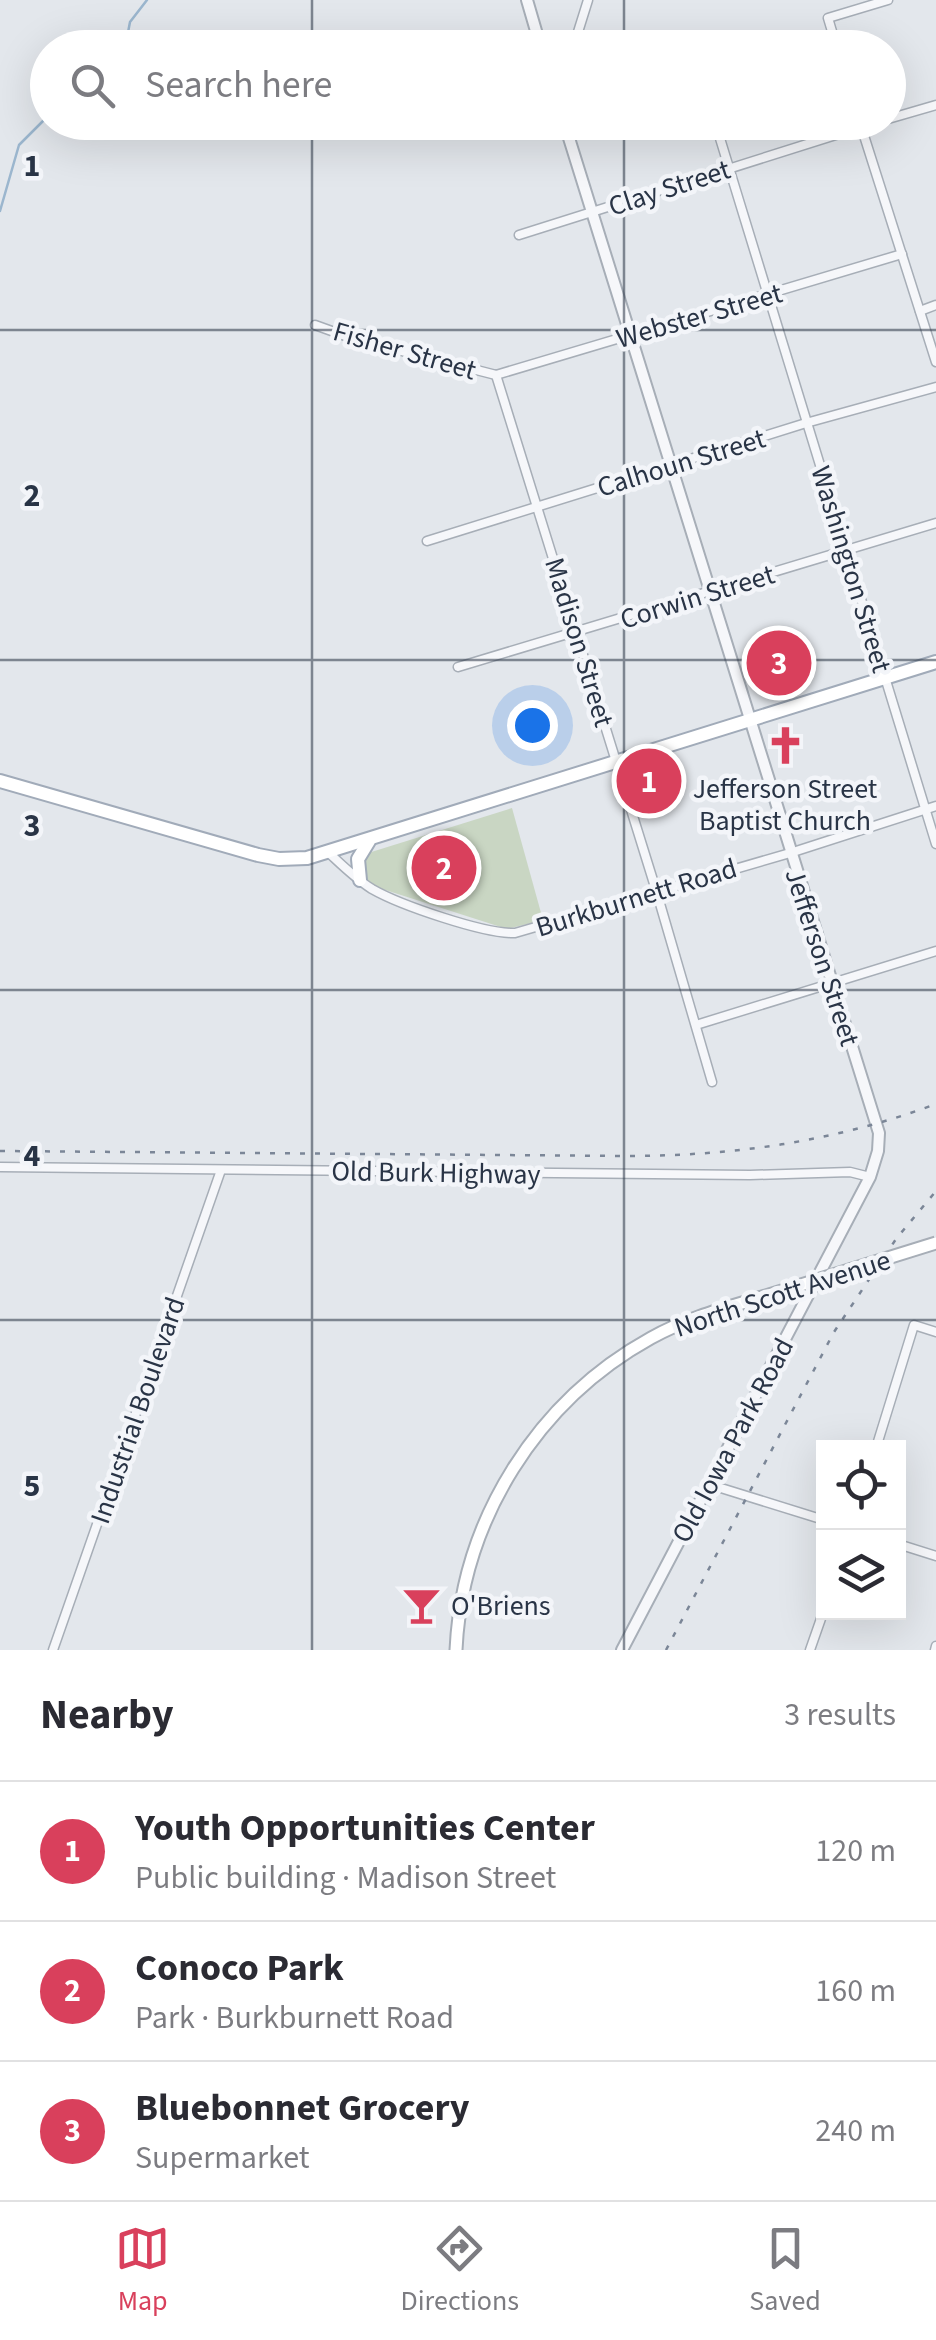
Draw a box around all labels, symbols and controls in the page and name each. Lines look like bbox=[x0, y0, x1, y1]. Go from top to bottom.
search box bbox=[30, 30, 906, 140]
icon: search bbox=[65, 58, 120, 113]
text: Search here bbox=[145, 58, 332, 112]
text: 1 bbox=[24, 143, 40, 189]
street label: Clay Street bbox=[603, 149, 736, 226]
street label: Webster Street bbox=[612, 273, 787, 359]
street label: Fisher Street bbox=[329, 311, 481, 391]
street label: Calhoun Street bbox=[592, 418, 771, 508]
street label: Washington Street bbox=[801, 461, 902, 678]
text: 2 bbox=[24, 473, 40, 519]
street label: Madison Street bbox=[534, 553, 624, 732]
street label: Corwin Street bbox=[615, 554, 780, 639]
pin: 3 bbox=[746, 626, 812, 700]
your location bbox=[507, 700, 558, 751]
church icon: Jefferson Street Baptist Church bbox=[764, 725, 806, 767]
pin: 1 bbox=[616, 744, 682, 818]
place label: Jefferson Street Baptist Church bbox=[693, 769, 878, 841]
text: 3 bbox=[24, 803, 40, 849]
pin: 2 bbox=[412, 830, 476, 906]
street label: Burkburnett Road bbox=[531, 848, 742, 948]
street label: Jefferson Street bbox=[775, 863, 870, 1052]
text: 4 bbox=[24, 1133, 41, 1179]
street label: Old Burk Highway bbox=[331, 1151, 541, 1195]
street label: North Scott Avenue bbox=[669, 1240, 896, 1348]
street label: Industrial Boulevard bbox=[80, 1292, 195, 1529]
street label: Old Iowa Park Road bbox=[662, 1331, 804, 1550]
map controls bbox=[816, 1440, 906, 1620]
button: locate bbox=[816, 1440, 906, 1530]
text: 5 bbox=[24, 1463, 40, 1509]
button: layers bbox=[816, 1530, 906, 1620]
bar icon: O'Briens bbox=[400, 1584, 442, 1626]
place label: O'Briens bbox=[451, 1586, 551, 1626]
text: Nearby bbox=[40, 1685, 174, 1745]
text: 3 results bbox=[784, 1692, 896, 1738]
text: Youth Opportunities Center bbox=[135, 1801, 595, 1855]
text: 1 bbox=[64, 1828, 81, 1874]
text: 120 m bbox=[815, 1828, 896, 1874]
text: Public building · Madison Street bbox=[135, 1855, 556, 1901]
text: Conoco Park bbox=[135, 1941, 344, 1995]
text: 2 bbox=[64, 1968, 81, 2014]
text: 160 m bbox=[815, 1968, 896, 2014]
text: Park · Burkburnett Road bbox=[135, 1995, 454, 2041]
text: Bluebonnet Grocery bbox=[135, 2081, 470, 2135]
text: 3 bbox=[64, 2108, 81, 2154]
text: 240 m bbox=[815, 2108, 896, 2154]
text: Supermarket bbox=[135, 2135, 310, 2181]
tab: Map bbox=[115, 2221, 170, 2321]
tab: Directions bbox=[401, 2221, 519, 2321]
tab: Saved bbox=[749, 2221, 821, 2321]

